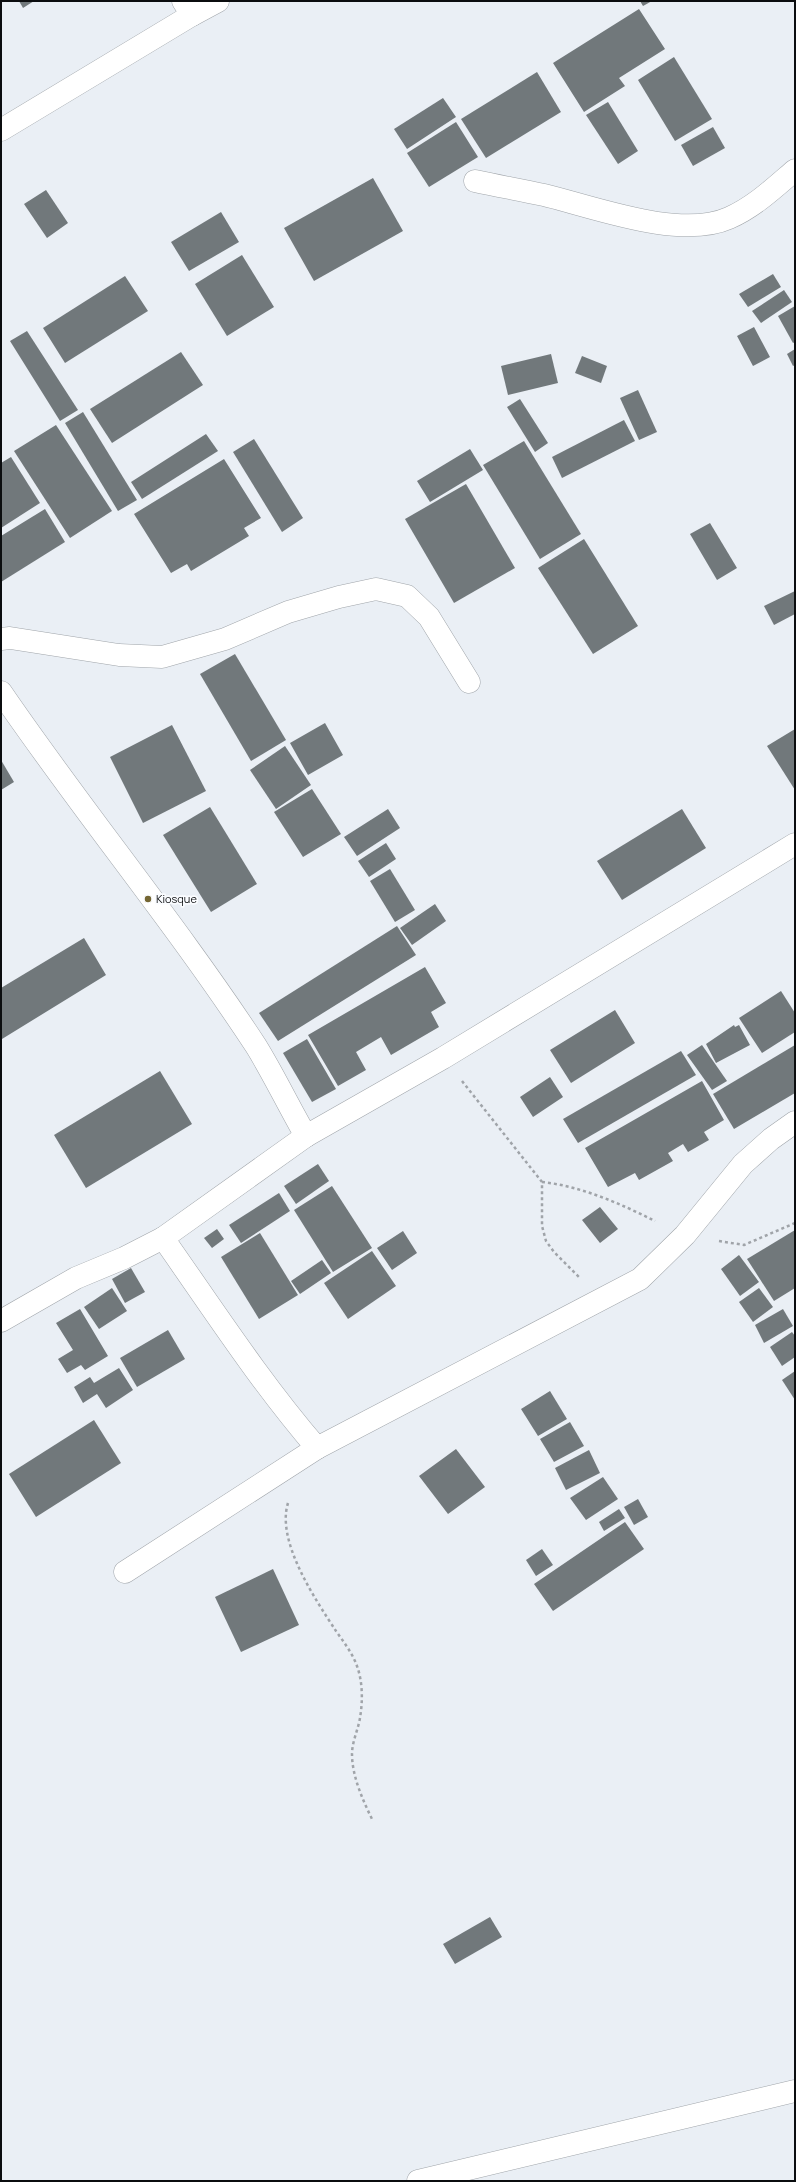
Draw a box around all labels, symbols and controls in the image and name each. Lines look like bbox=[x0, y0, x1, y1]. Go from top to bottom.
place label: Kiosque bbox=[156, 891, 197, 906]
marker: Kiosque bbox=[143, 894, 153, 904]

